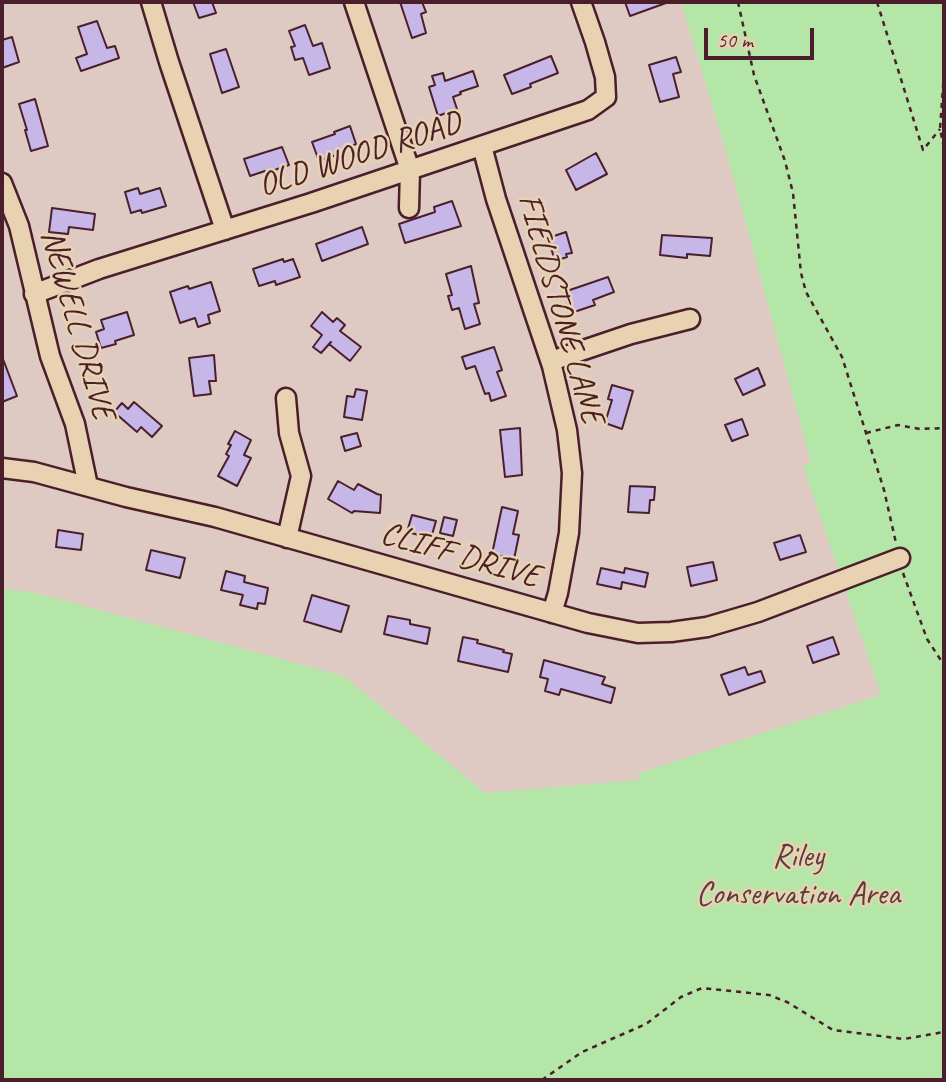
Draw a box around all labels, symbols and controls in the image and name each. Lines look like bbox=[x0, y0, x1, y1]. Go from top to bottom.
scale bar bbox=[708, 14, 818, 58]
text: 50 m bbox=[717, 27, 753, 53]
street label: OLD WOOD ROAD bbox=[254, 104, 466, 206]
street label: FIELDSTONE LANE bbox=[508, 190, 612, 428]
street label: NEWELL DRIVE bbox=[31, 226, 123, 424]
street label: CLIFF DRIVE bbox=[376, 514, 544, 598]
park label: Riley Conservation Area bbox=[696, 837, 900, 915]

